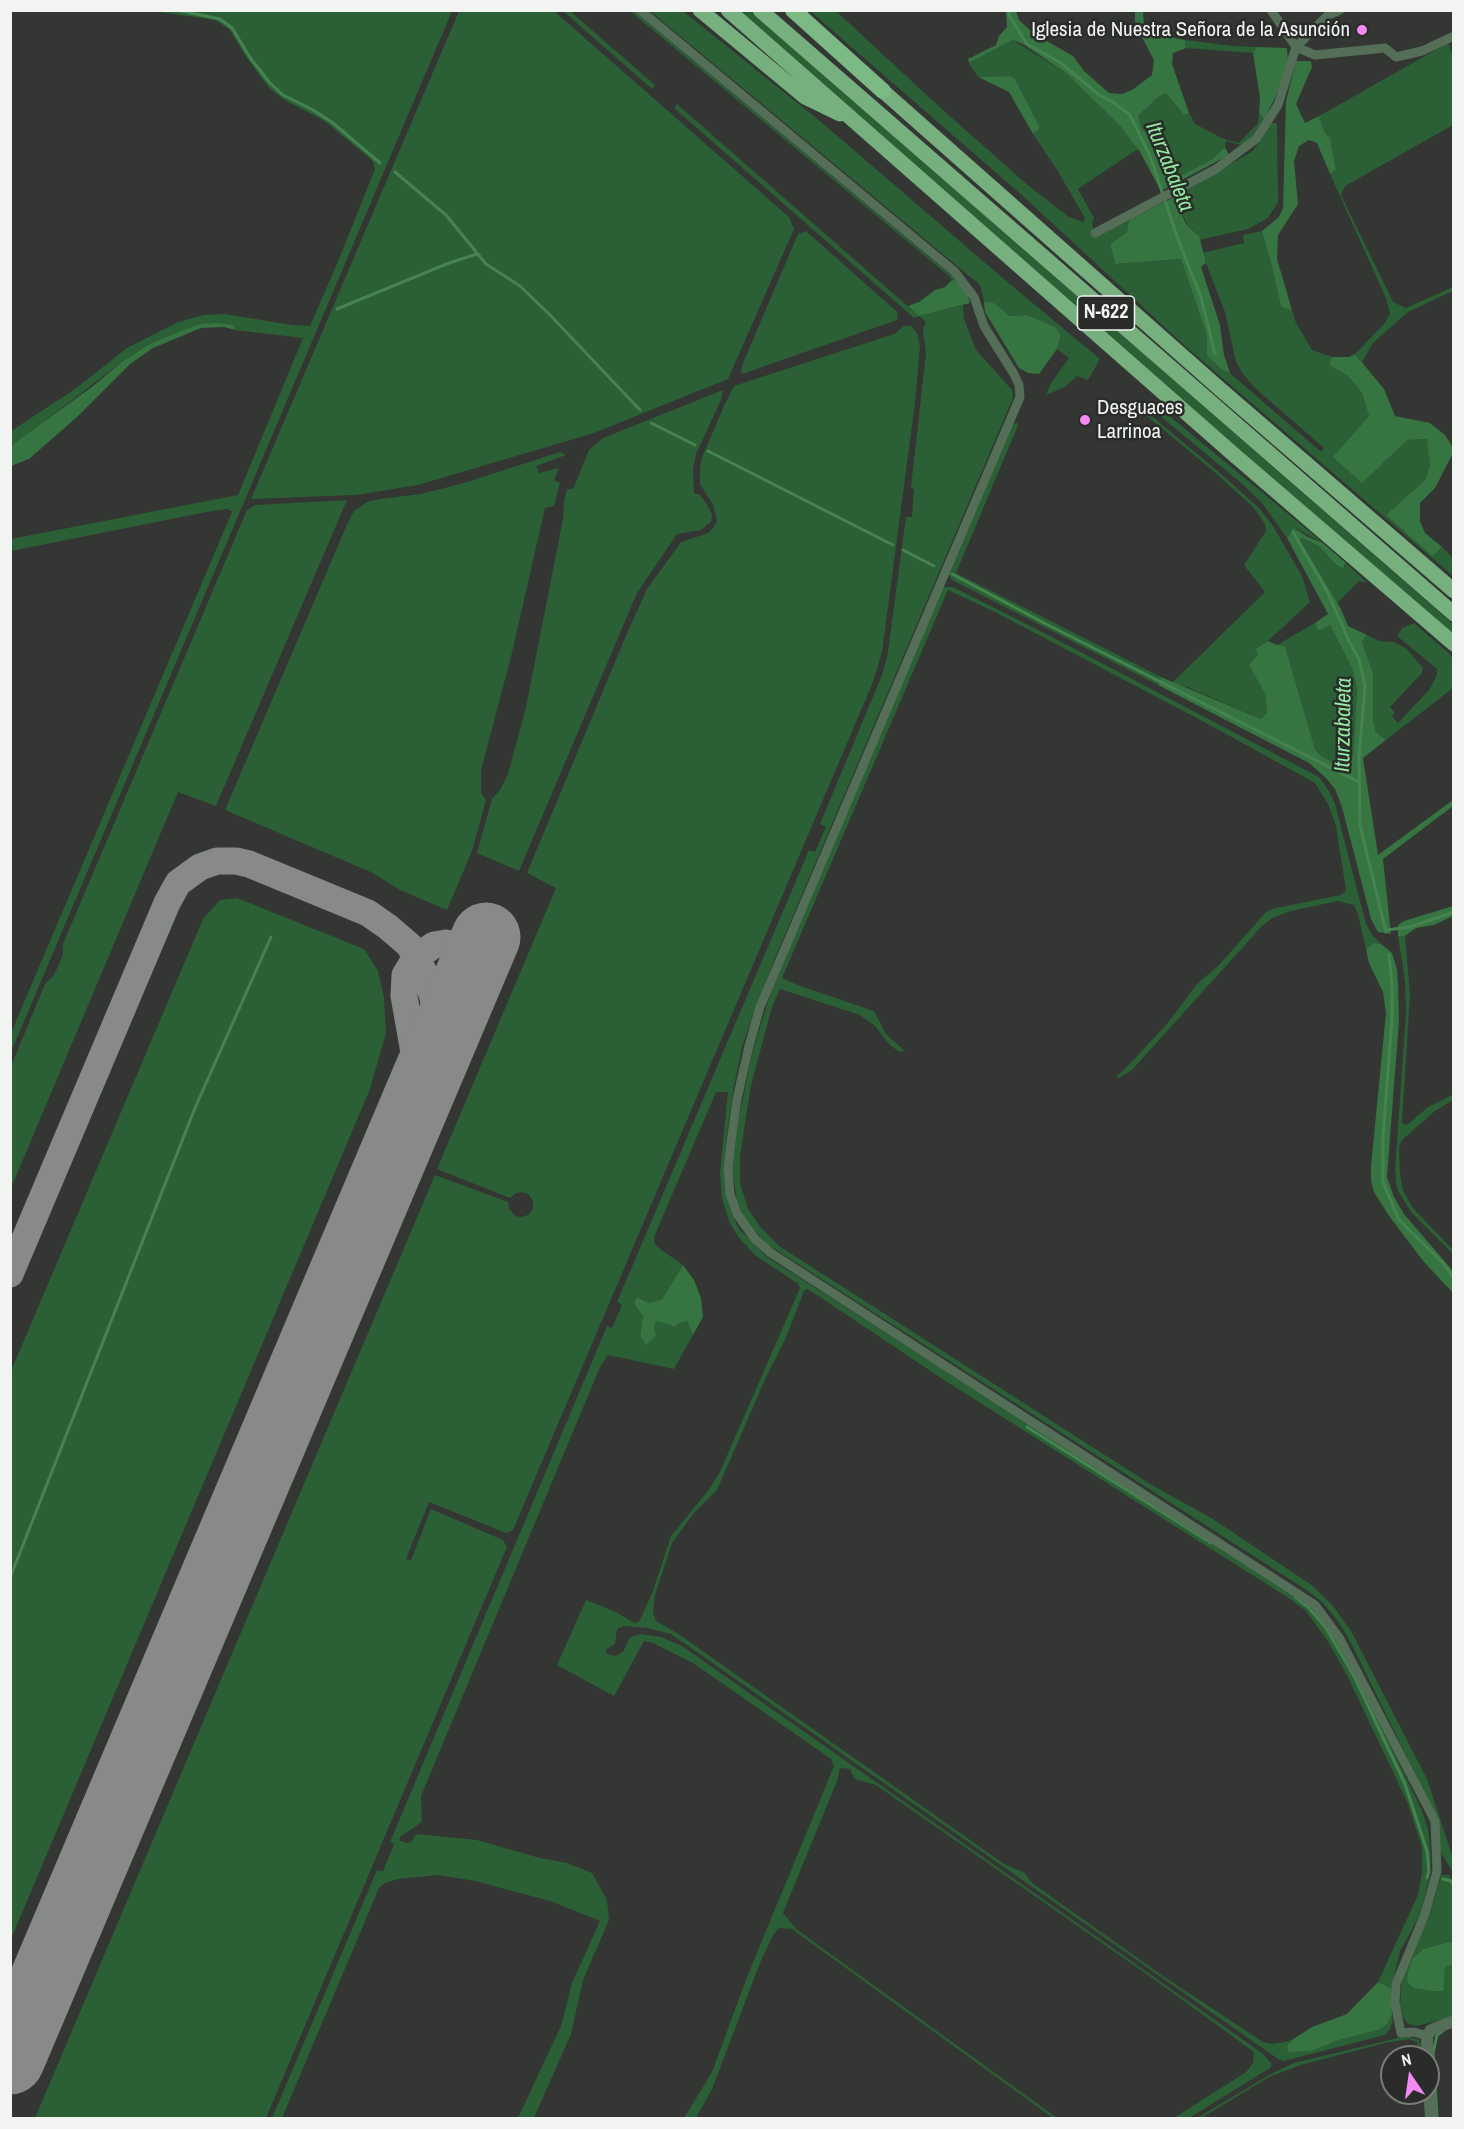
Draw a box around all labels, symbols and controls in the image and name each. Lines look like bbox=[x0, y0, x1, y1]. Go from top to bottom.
place label: Iglesia de Nuestra Señora de la Asunción bbox=[1031, 17, 1350, 43]
marker: Iglesia de Nuestra Señora de la Asunción bbox=[1355, 23, 1369, 37]
water label: Iturzabaleta bbox=[1139, 118, 1199, 216]
road number: N-622 bbox=[1078, 296, 1134, 330]
place label: Desguaces Larrinoa bbox=[1097, 395, 1183, 445]
marker: Desguaces Larrinoa bbox=[1078, 413, 1092, 427]
water label: Iturzabaleta bbox=[1330, 678, 1358, 772]
north arrow bbox=[1380, 2045, 1440, 2105]
text: N bbox=[1399, 2048, 1413, 2071]

